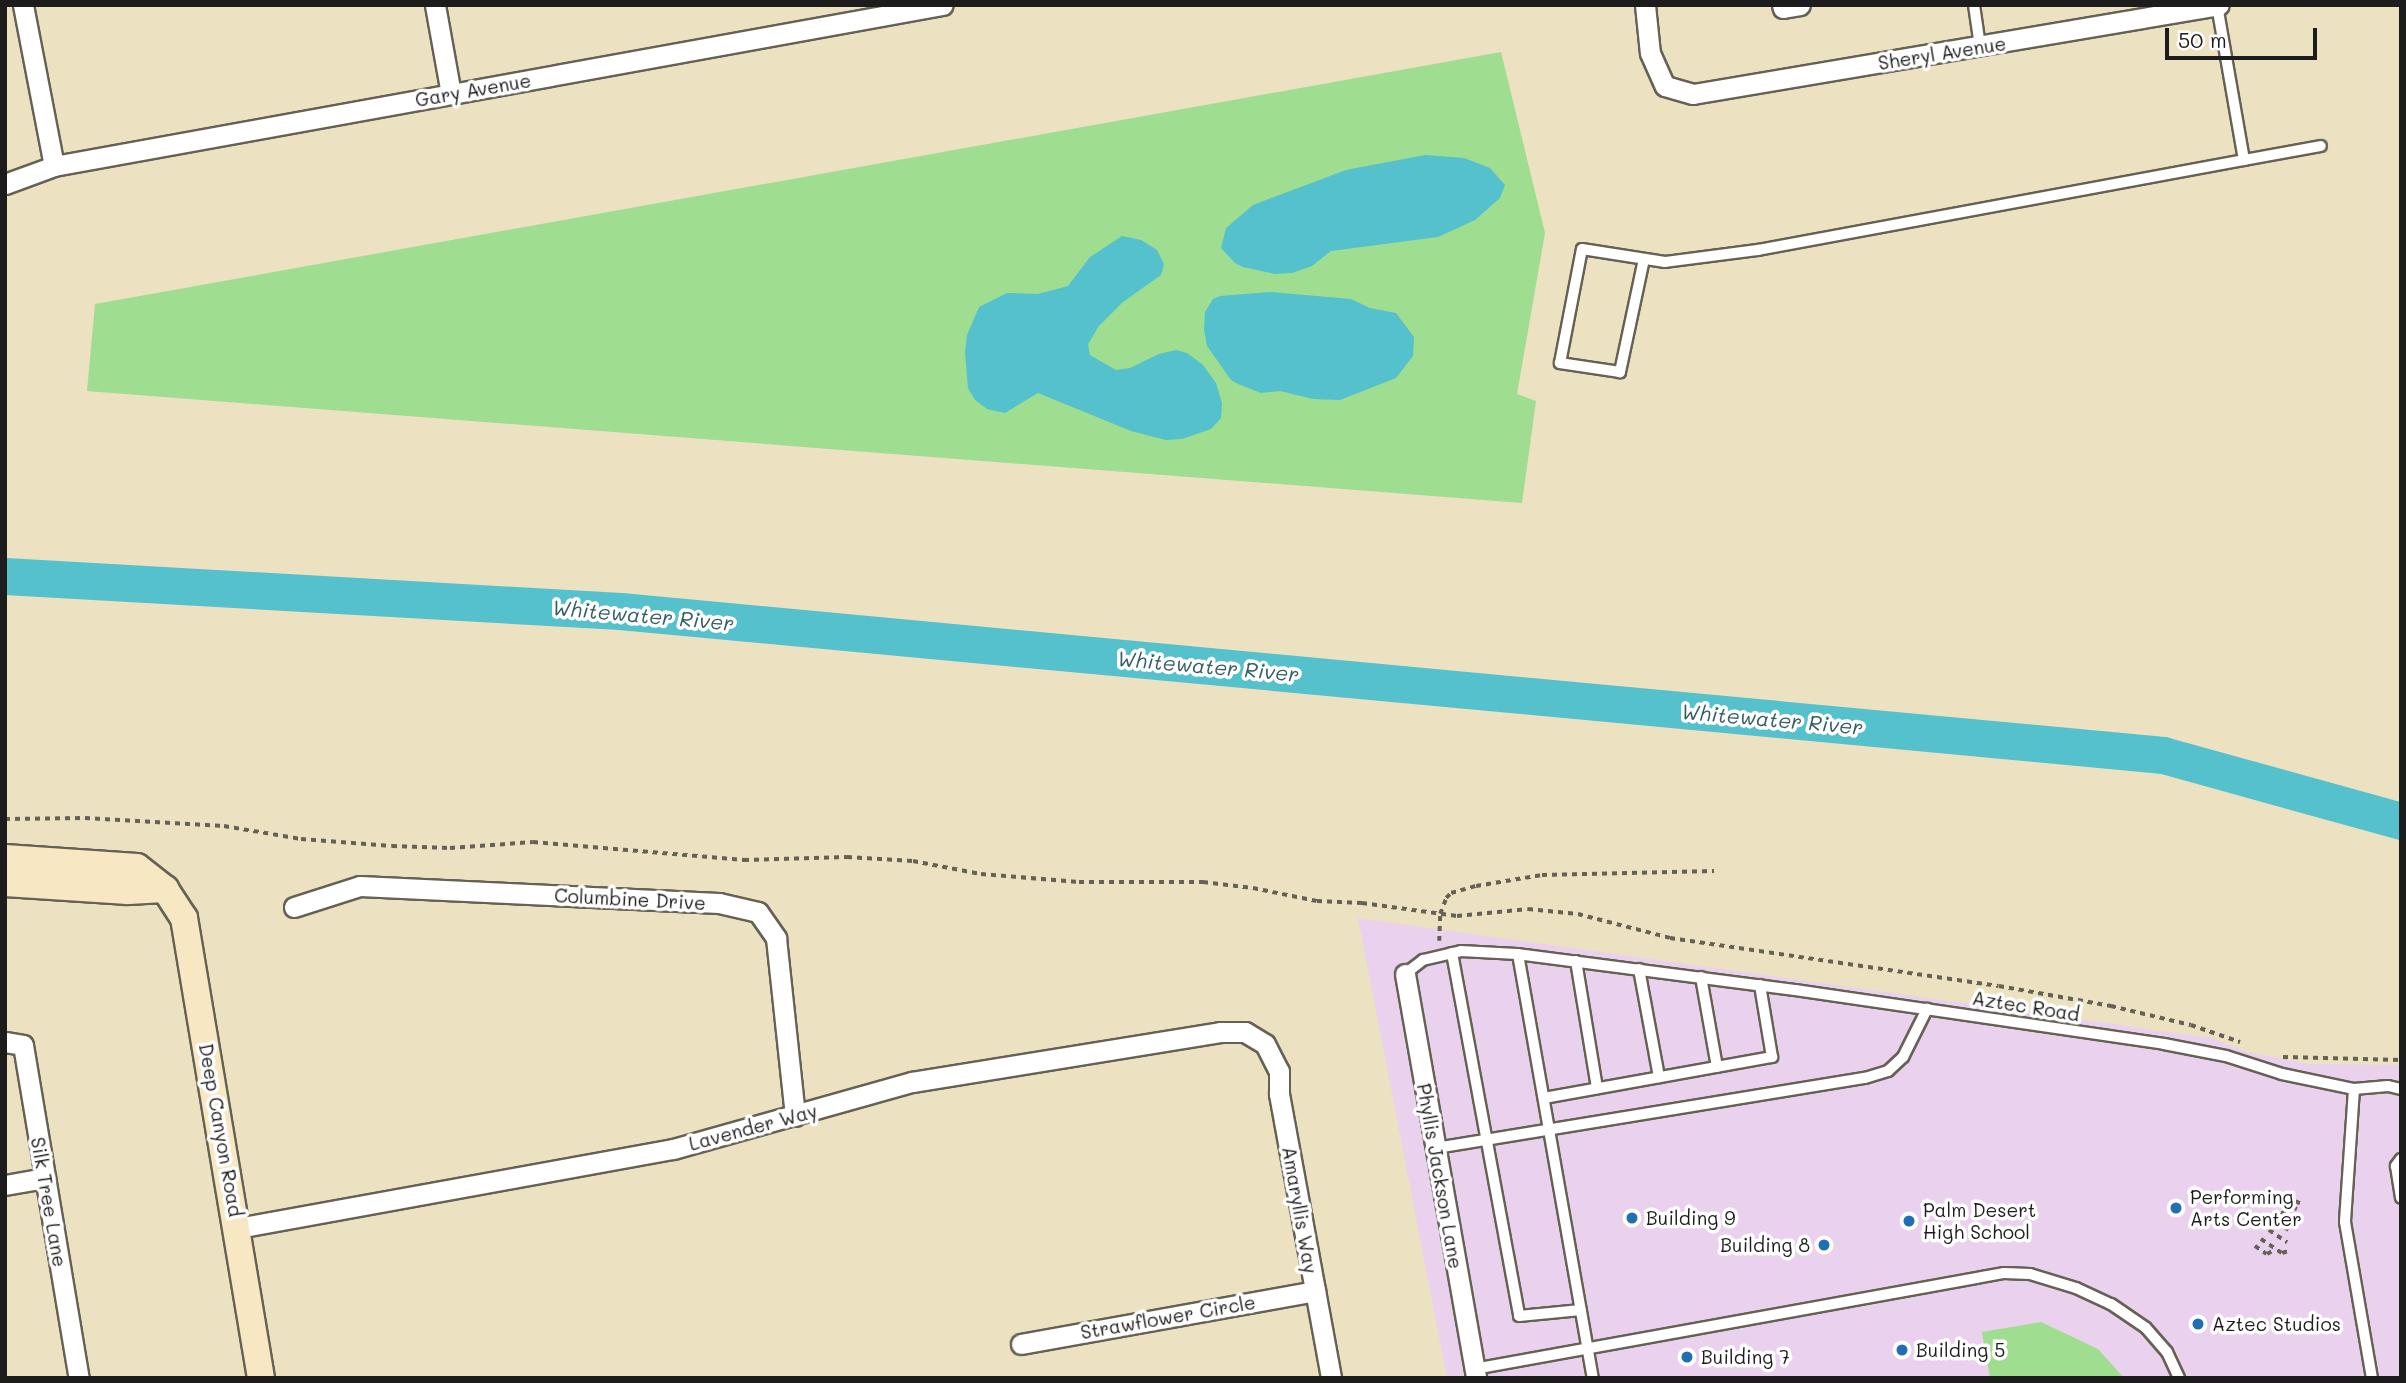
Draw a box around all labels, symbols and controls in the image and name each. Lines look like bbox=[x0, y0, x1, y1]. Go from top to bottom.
scale bar bbox=[2168, 14, 2320, 58]
text: 50 m bbox=[2178, 26, 2227, 53]
street label: Sheryl Avenue bbox=[1876, 32, 2008, 74]
street label: Gary Avenue bbox=[413, 69, 533, 111]
water label: Whitewater River bbox=[551, 595, 735, 635]
water label: Whitewater River bbox=[1116, 646, 1300, 686]
water label: Whitewater River bbox=[1680, 699, 1864, 739]
street label: Columbine Drive bbox=[554, 884, 706, 914]
street label: Aztec Road bbox=[1971, 986, 2081, 1026]
street label: Deep Canyon Road bbox=[195, 1042, 247, 1218]
street label: Phyllis Jackson Lane bbox=[1412, 1082, 1468, 1270]
street label: Lavender Way bbox=[686, 1099, 820, 1155]
street label: Silk Tree Lane bbox=[26, 1135, 72, 1269]
street label: Amaryllis Way bbox=[1278, 1145, 1322, 1275]
place label: Performing Arts Center bbox=[2190, 1186, 2302, 1230]
place label: Palm Desert High School bbox=[1923, 1199, 2036, 1243]
marker: Performing Arts Center bbox=[2168, 1200, 2184, 1216]
place label: Building 9 bbox=[1646, 1207, 1735, 1229]
marker: Building 9 bbox=[1624, 1210, 1640, 1226]
marker: Palm Desert High School bbox=[1901, 1213, 1917, 1229]
place label: Building 8 bbox=[1720, 1234, 1810, 1256]
marker: Building 8 bbox=[1816, 1237, 1832, 1253]
street label: Strawflower Circle bbox=[1079, 1290, 1257, 1344]
place label: Aztec Studios bbox=[2212, 1313, 2341, 1335]
marker: Aztec Studios bbox=[2190, 1316, 2206, 1332]
place label: Building 5 bbox=[1916, 1339, 2005, 1361]
marker: Building 5 bbox=[1894, 1342, 1910, 1358]
place label: Building 7 bbox=[1701, 1346, 1790, 1368]
marker: Building 7 bbox=[1679, 1349, 1695, 1365]

